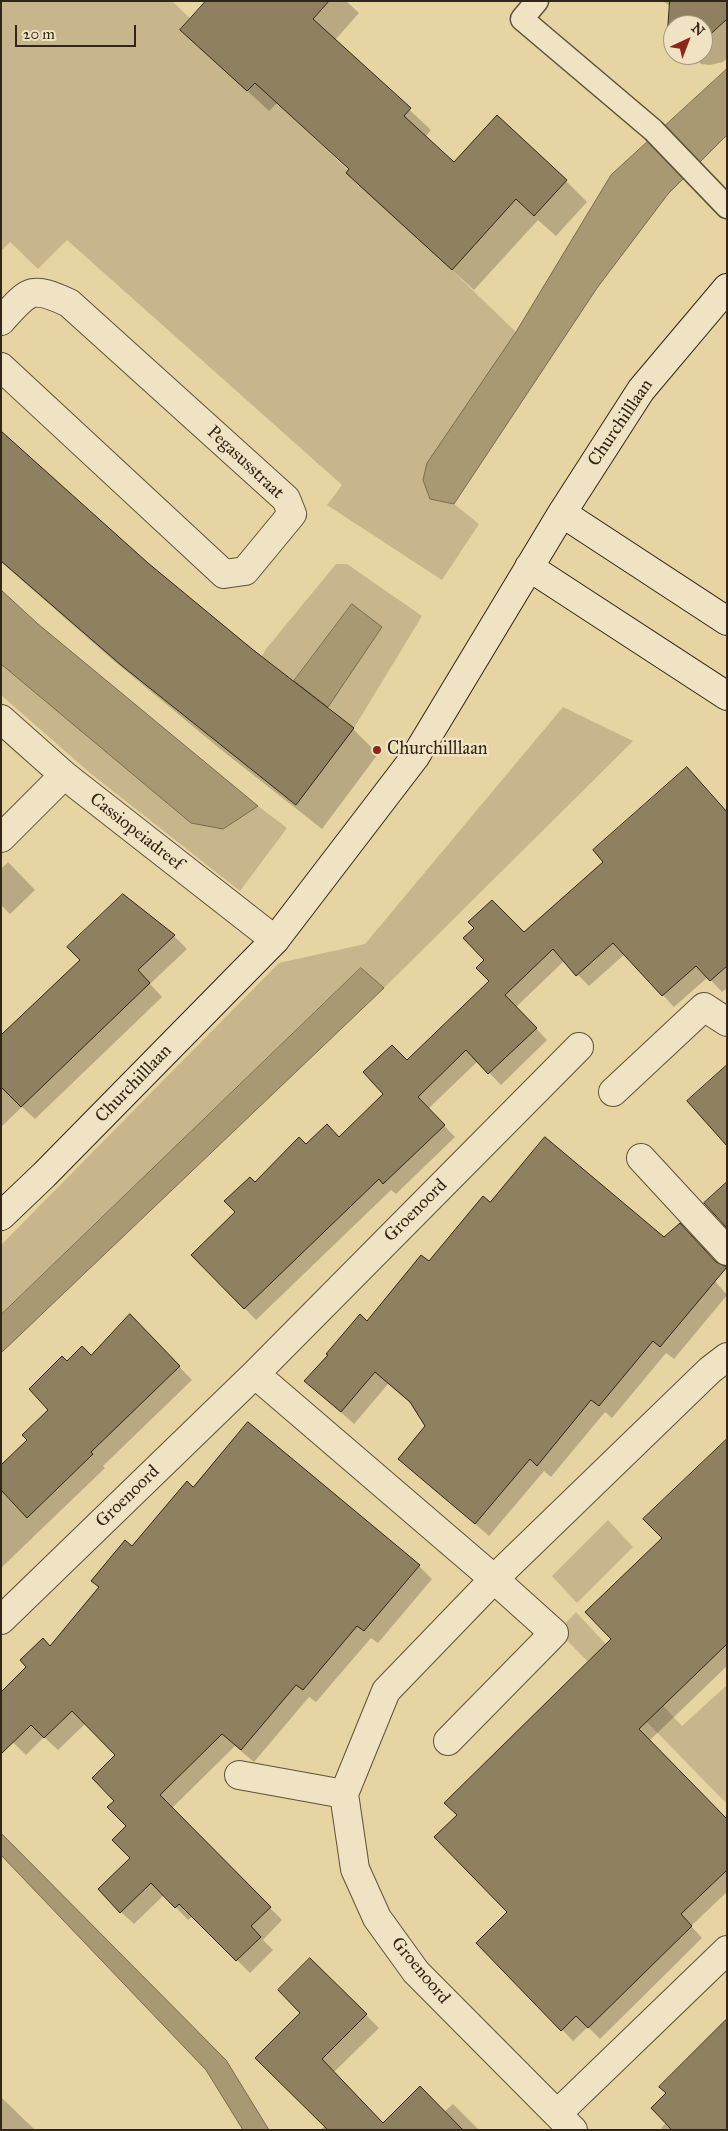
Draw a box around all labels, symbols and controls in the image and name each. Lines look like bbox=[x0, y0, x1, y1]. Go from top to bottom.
scale bar bbox=[18, 15, 139, 47]
north arrow bbox=[663, 15, 713, 65]
text: N bbox=[688, 19, 708, 40]
text: 20 m bbox=[23, 25, 55, 43]
street label: Churchilllaan bbox=[584, 375, 658, 471]
street label: Pegasusstraat bbox=[202, 422, 288, 504]
place label: Churchilllaan bbox=[387, 739, 488, 761]
marker: Churchilllaan bbox=[371, 744, 383, 756]
street label: Cassiopeiadreef bbox=[85, 789, 187, 875]
street label: Churchilllaan bbox=[91, 1040, 177, 1128]
street label: Groenoord bbox=[380, 1175, 452, 1247]
street label: Groenoord bbox=[92, 1461, 164, 1533]
street label: Groenoord bbox=[386, 1933, 454, 2009]

